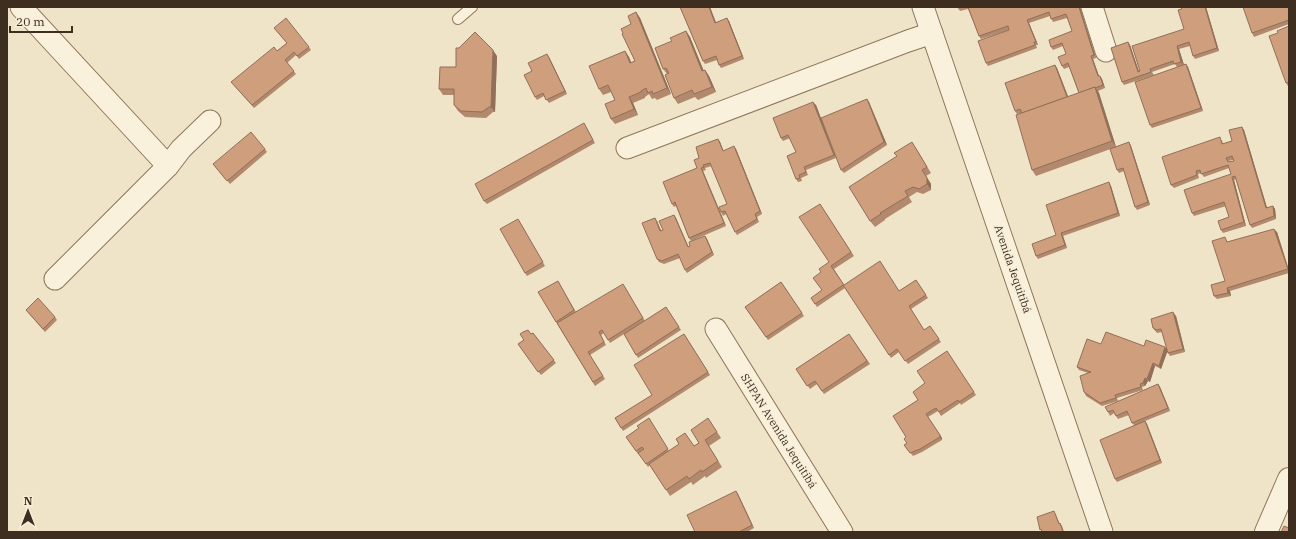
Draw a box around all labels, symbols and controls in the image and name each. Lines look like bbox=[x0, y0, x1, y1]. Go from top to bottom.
scale bar bbox=[10, 8, 72, 34]
text: 20 m bbox=[16, 14, 45, 29]
street label: Avenida Jequitibá bbox=[991, 223, 1035, 315]
street label: SHPAN Avenida Jequitibá bbox=[738, 371, 820, 491]
north arrow bbox=[8, 491, 48, 531]
text: N bbox=[24, 494, 33, 508]

